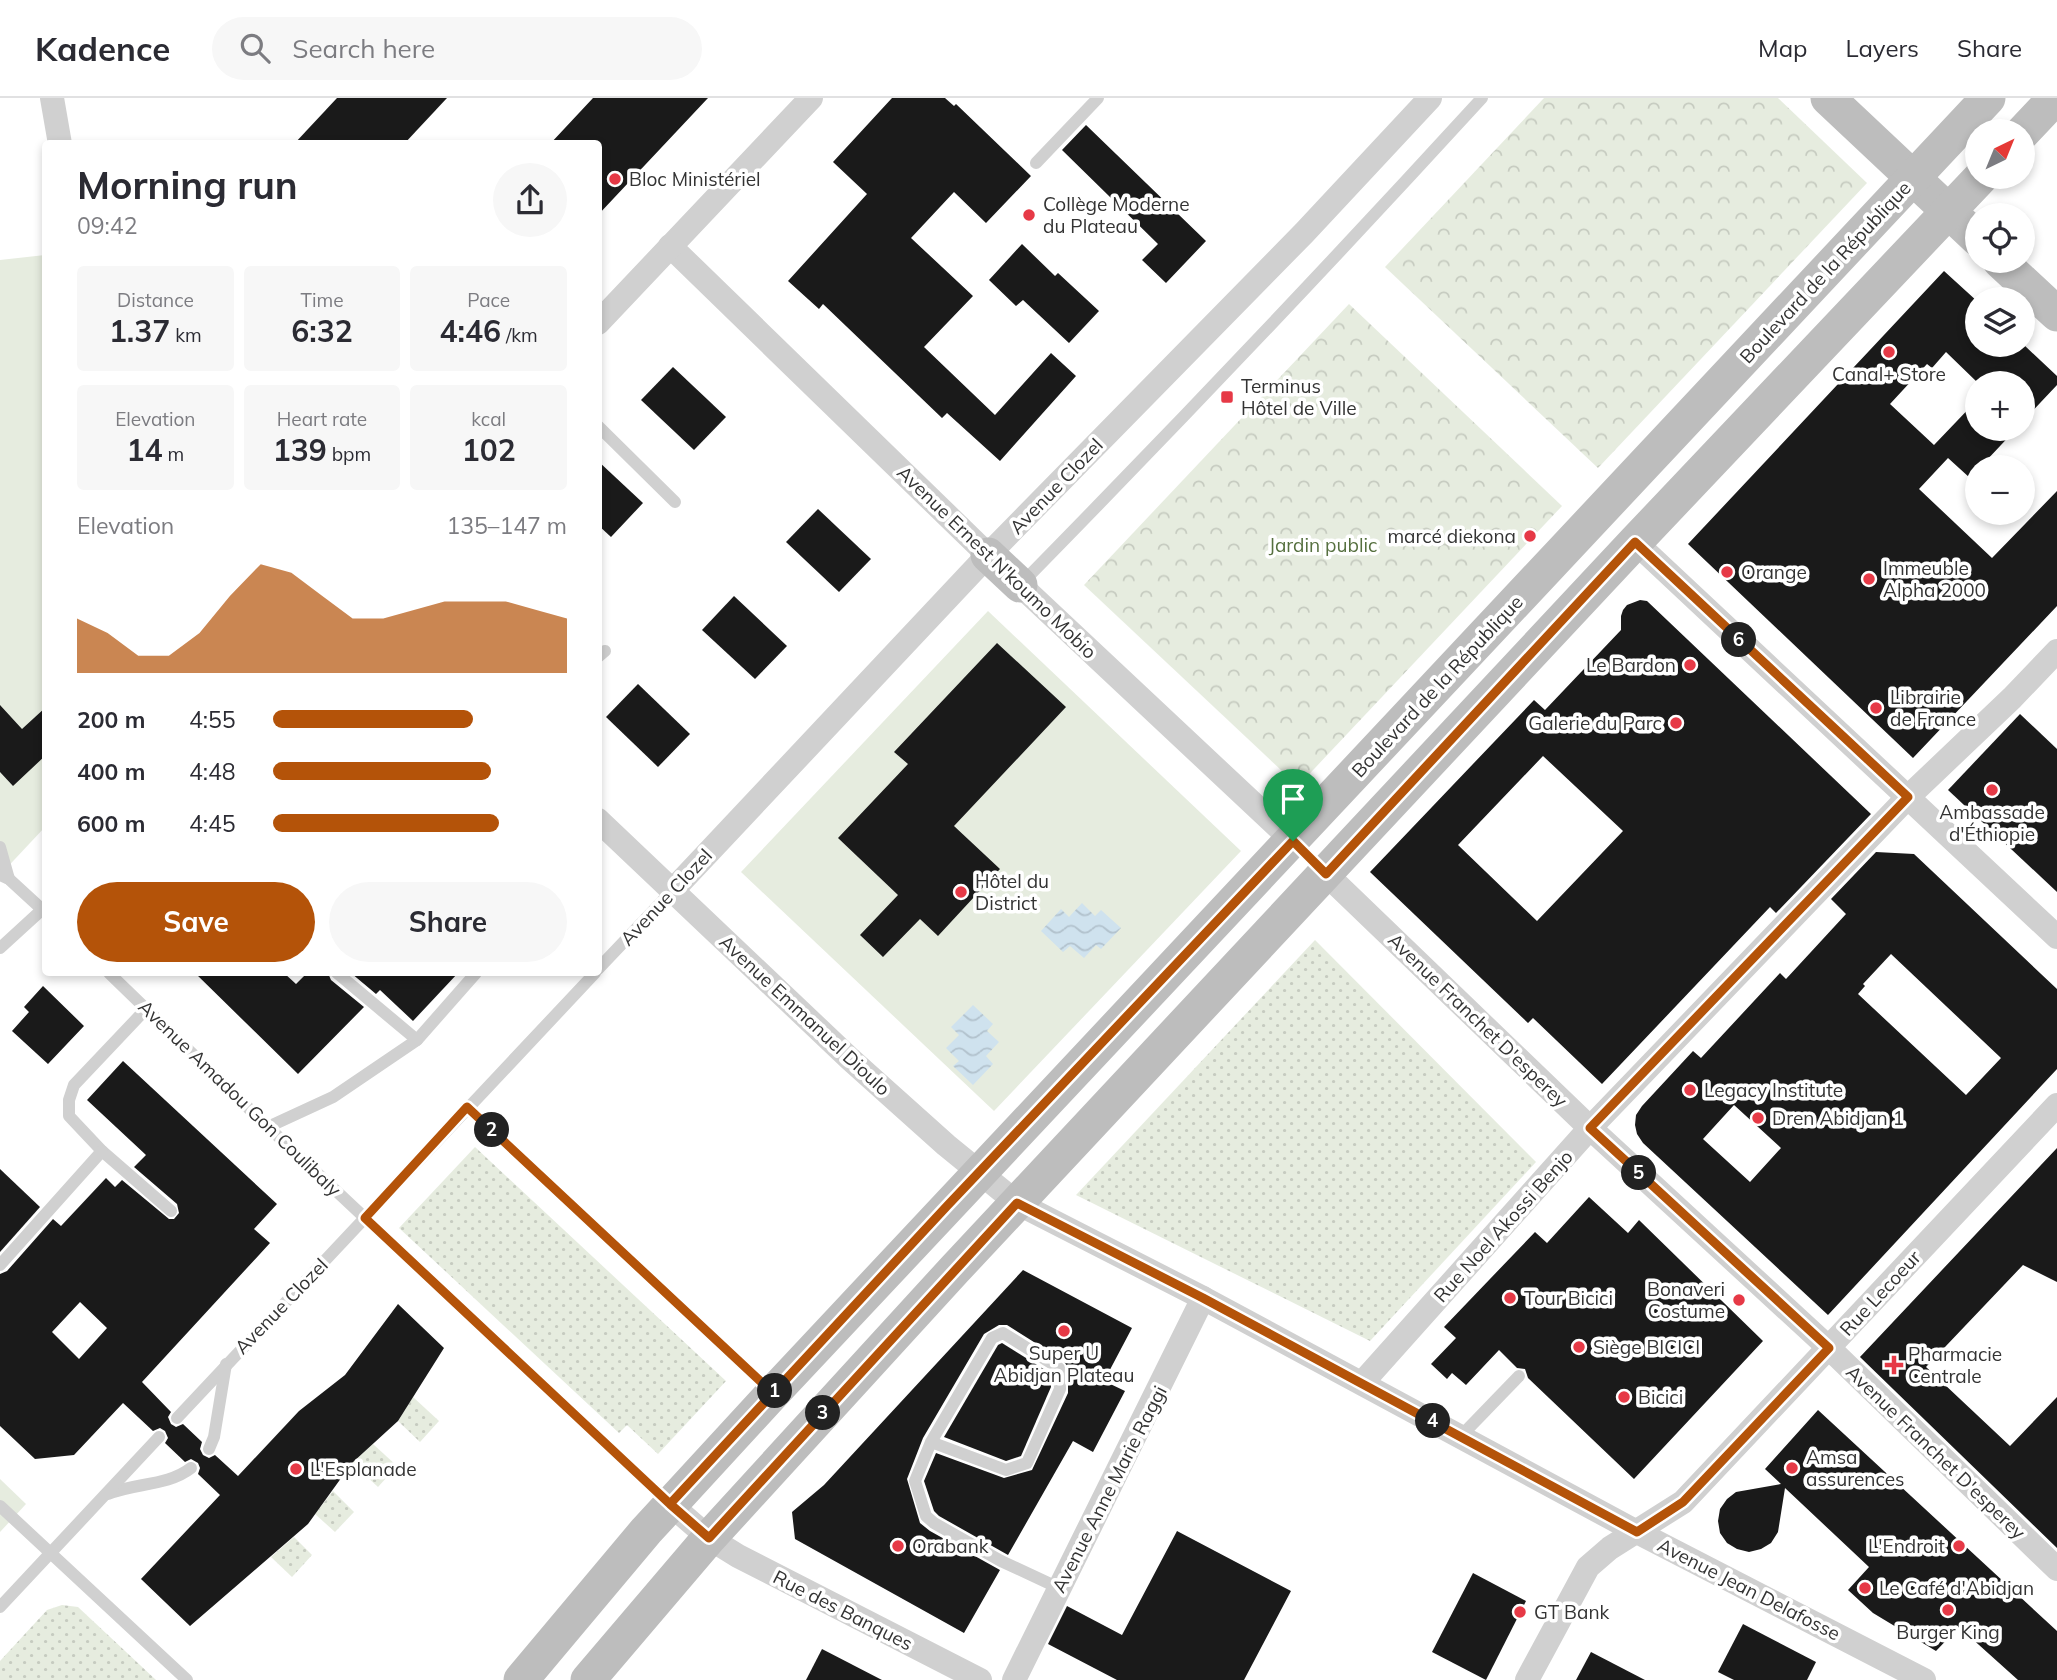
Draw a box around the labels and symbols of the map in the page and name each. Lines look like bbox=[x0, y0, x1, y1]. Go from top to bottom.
north arrow bbox=[1965, 119, 2035, 189]
place label: Bloc Ministériel bbox=[629, 167, 761, 191]
marker: Bloc Ministériel bbox=[607, 171, 623, 187]
street label: Boulevard de la République bbox=[1734, 176, 1916, 368]
place label: Collège Moderne du Plateau bbox=[1043, 192, 1190, 238]
marker: Collège Moderne du Plateau bbox=[1021, 207, 1037, 223]
marker: Canal+ Store bbox=[1881, 344, 1897, 360]
place label: Canal+ Store bbox=[1832, 362, 1946, 386]
place label: Terminus Hôtel de Ville bbox=[1241, 374, 1357, 420]
marker: Terminus Hôtel de Ville bbox=[1219, 389, 1235, 405]
street label: Avenue Clozel bbox=[1004, 433, 1108, 539]
street label: Avenue Ernest N'koumo Mobio bbox=[892, 460, 1102, 664]
place label: marcé diekona bbox=[1387, 524, 1516, 548]
marker: marcé diekona bbox=[1522, 528, 1538, 544]
park label: Jardin public bbox=[1269, 533, 1377, 557]
place label: Immeuble Alpha 2000 bbox=[1883, 556, 1986, 602]
place label: Orange bbox=[1741, 560, 1807, 584]
marker: Orange bbox=[1719, 564, 1735, 580]
marker: Immeuble Alpha 2000 bbox=[1861, 571, 1877, 587]
street label: Boulevard de la République bbox=[1346, 590, 1528, 782]
pin: 6 bbox=[1722, 622, 1756, 658]
place label: Le Bardon bbox=[1586, 653, 1676, 677]
marker: Le Bardon bbox=[1682, 657, 1698, 673]
place label: Librairie de France bbox=[1890, 685, 1976, 731]
marker: Librairie de France bbox=[1868, 700, 1884, 716]
place label: Galerie du Parc bbox=[1528, 711, 1662, 735]
marker: Galerie du Parc bbox=[1668, 715, 1684, 731]
pin bbox=[1263, 769, 1323, 841]
marker: Ambassade d'Éthiopie bbox=[1984, 782, 2000, 798]
place label: Ambassade d'Éthiopie bbox=[1939, 800, 2045, 846]
street label: Avenue Clozel bbox=[615, 844, 717, 950]
place label: Hôtel du District bbox=[975, 869, 1049, 915]
marker: Hôtel du District bbox=[953, 884, 969, 900]
street label: Avenue Franchet D'esperey bbox=[1383, 928, 1573, 1112]
street label: Avenue Emmanuel Dioulo bbox=[715, 930, 895, 1100]
street label: Avenue Amadou Gon Coulibaly bbox=[134, 995, 346, 1201]
place label: Legacy Institute bbox=[1704, 1078, 1843, 1102]
marker: Legacy Institute bbox=[1682, 1082, 1698, 1098]
place label: Dren Abidjan 1 bbox=[1772, 1106, 1904, 1130]
marker: Dren Abidjan 1 bbox=[1750, 1110, 1766, 1126]
pin: 2 bbox=[475, 1112, 510, 1148]
street label: Rue Noel Akossi Benjo bbox=[1428, 1145, 1578, 1307]
pin: 5 bbox=[1622, 1156, 1656, 1190]
street label: Rue Lecoeur bbox=[1834, 1245, 1926, 1341]
street label: Avenue Clozel bbox=[229, 1253, 333, 1359]
place label: Bonaveri Costume bbox=[1647, 1277, 1725, 1323]
place label: Tour Bicici bbox=[1524, 1286, 1613, 1310]
marker: Tour Bicici bbox=[1502, 1290, 1518, 1306]
marker: Bonaveri Costume bbox=[1731, 1292, 1747, 1308]
marker: Super U Abidjan Plateau bbox=[1056, 1323, 1072, 1339]
place label: Siège BICICI bbox=[1593, 1335, 1700, 1359]
marker: Siège BICICI bbox=[1571, 1339, 1587, 1355]
place label: Super U Abidjan Plateau bbox=[994, 1341, 1134, 1387]
place label: Pharmacie Centrale bbox=[1908, 1342, 2002, 1388]
marker: Pharmacie Centrale bbox=[1886, 1357, 1902, 1373]
street label: Avenue Franchet D'esperey bbox=[1841, 1360, 2031, 1544]
pin: 1 bbox=[758, 1374, 792, 1408]
street label: Avenue Anne Marie Raggi bbox=[1046, 1382, 1172, 1596]
place label: Bicici bbox=[1638, 1385, 1683, 1409]
marker: Bicici bbox=[1616, 1389, 1632, 1405]
pin: 3 bbox=[806, 1396, 840, 1430]
pin: 4 bbox=[1416, 1404, 1450, 1438]
place label: Amsa assurences bbox=[1806, 1445, 1904, 1491]
place label: L'Esplanade bbox=[310, 1457, 417, 1481]
marker: Amsa assurences bbox=[1784, 1460, 1800, 1476]
marker: L'Esplanade bbox=[288, 1461, 304, 1477]
street label: Avenue Jean Delafosse bbox=[1654, 1532, 1844, 1646]
place label: Orabank bbox=[912, 1534, 989, 1558]
place label: L'Endroit bbox=[1868, 1534, 1945, 1558]
marker: Orabank bbox=[890, 1538, 906, 1554]
marker: L'Endroit bbox=[1951, 1538, 1967, 1554]
street label: Rue des Banques bbox=[769, 1565, 917, 1655]
place label: Le Café d'Abidjan bbox=[1879, 1576, 2034, 1600]
marker: Le Café d'Abidjan bbox=[1857, 1580, 1873, 1596]
place label: GT Bank bbox=[1534, 1600, 1610, 1624]
marker: Burger King bbox=[1940, 1602, 1956, 1618]
marker: GT Bank bbox=[1512, 1604, 1528, 1620]
place label: Burger King bbox=[1896, 1620, 2000, 1644]

